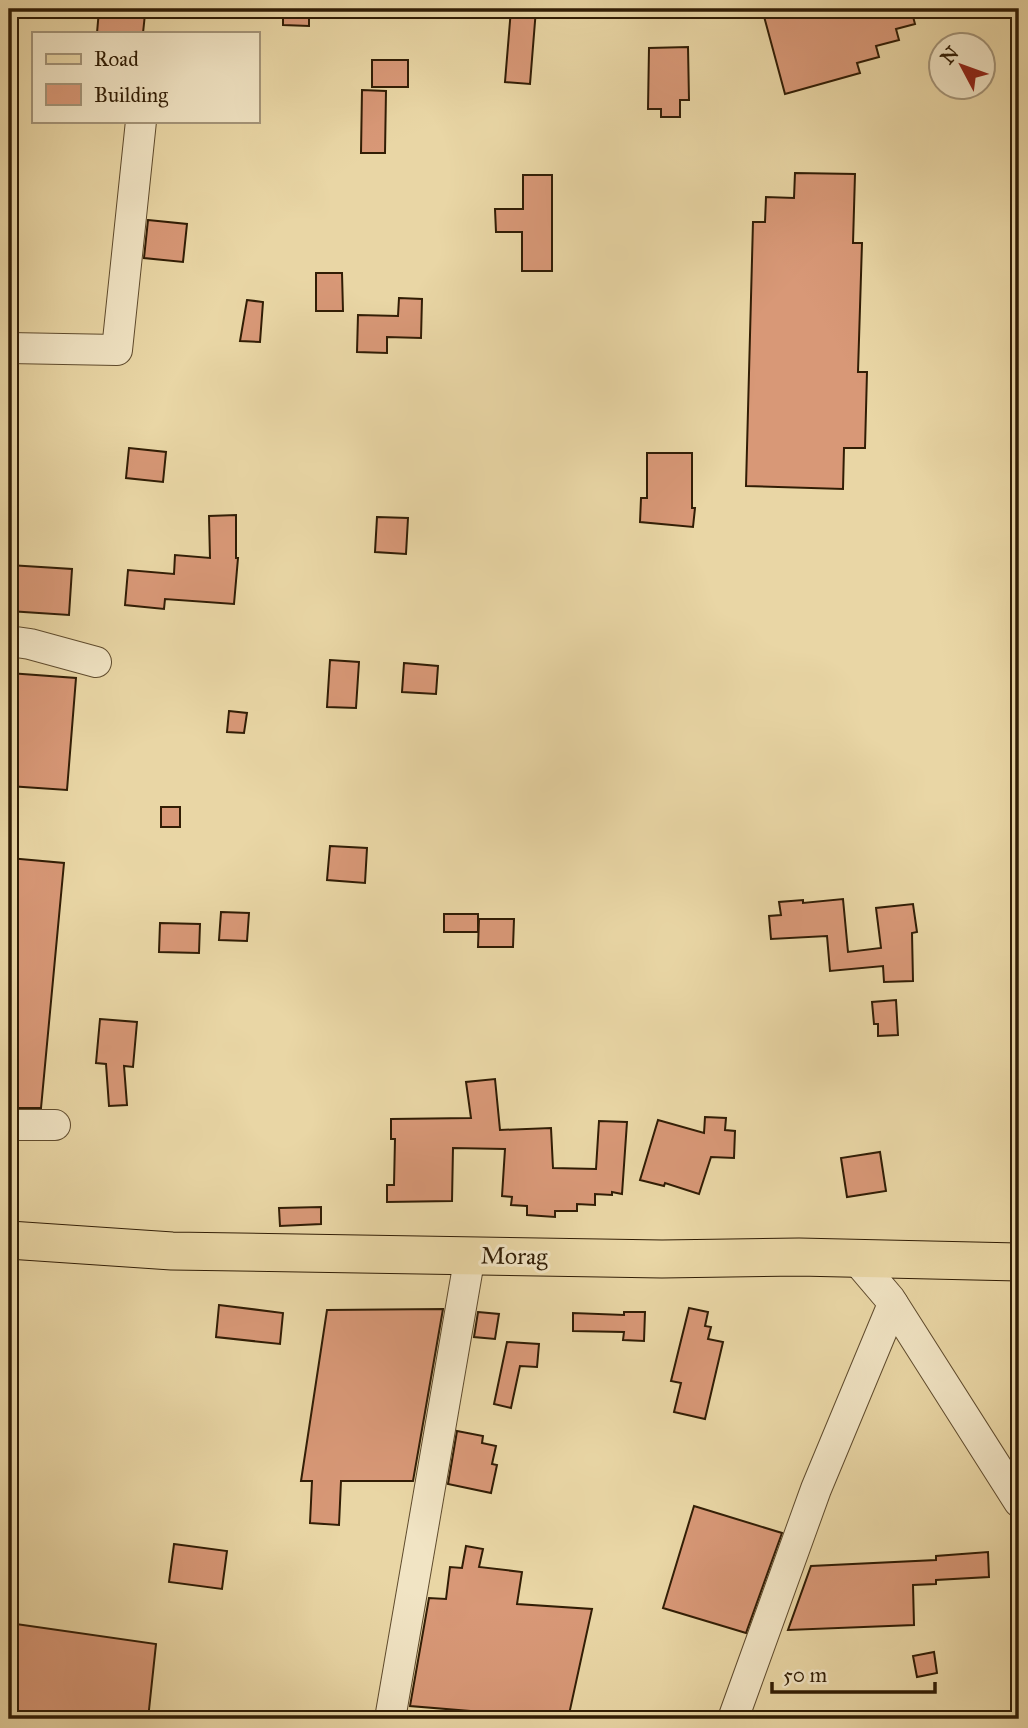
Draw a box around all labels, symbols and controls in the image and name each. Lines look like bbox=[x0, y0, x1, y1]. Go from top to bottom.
legend bbox=[32, 32, 259, 122]
north arrow bbox=[926, 32, 996, 102]
text: N bbox=[936, 42, 964, 69]
text: Road bbox=[94, 46, 139, 72]
text: Building bbox=[94, 82, 168, 108]
street label: Morag bbox=[480, 1240, 549, 1272]
scale bar bbox=[772, 1651, 935, 1695]
text: 50 m bbox=[783, 1662, 828, 1688]

